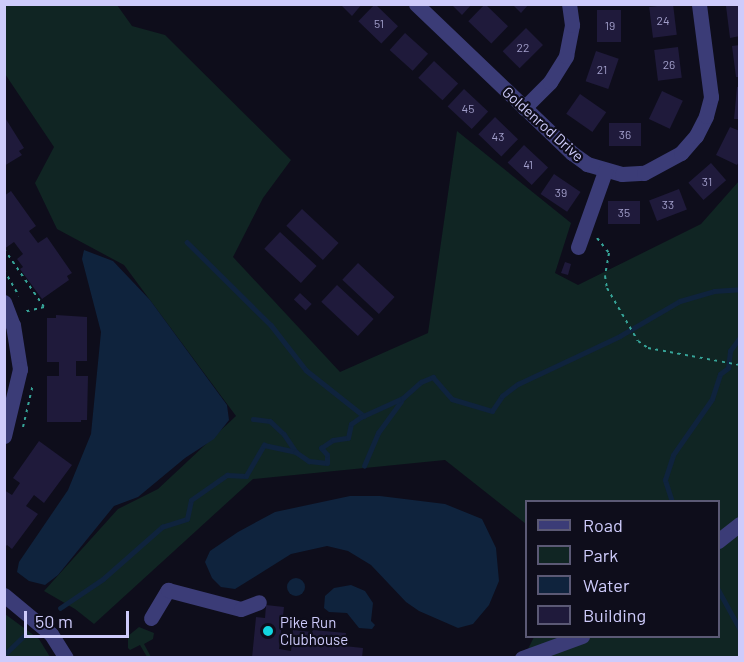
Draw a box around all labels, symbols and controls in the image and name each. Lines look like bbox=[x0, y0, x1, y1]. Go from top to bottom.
house number: 24 bbox=[656, 14, 670, 28]
house number: 51 bbox=[374, 17, 384, 31]
house number: 19 bbox=[605, 19, 615, 33]
house number: 22 bbox=[517, 41, 529, 55]
house number: 26 bbox=[663, 58, 675, 72]
house number: 21 bbox=[597, 63, 607, 77]
street label: Goldenrod Drive bbox=[499, 83, 587, 165]
house number: 45 bbox=[462, 102, 474, 116]
house number: 36 bbox=[619, 128, 631, 142]
house number: 43 bbox=[492, 130, 504, 144]
house number: 41 bbox=[523, 158, 533, 172]
house number: 31 bbox=[702, 175, 712, 189]
house number: 39 bbox=[555, 186, 567, 200]
house number: 33 bbox=[662, 198, 674, 212]
house number: 35 bbox=[618, 206, 630, 220]
legend bbox=[525, 500, 720, 638]
text: Road bbox=[583, 514, 623, 536]
text: Park bbox=[583, 544, 618, 566]
text: Water bbox=[583, 574, 630, 596]
scale bar bbox=[27, 599, 132, 637]
text: Building bbox=[583, 604, 646, 626]
text: 50 m bbox=[35, 610, 73, 632]
place label: Pike Run Clubhouse bbox=[280, 613, 348, 648]
marker: Pike Run Clubhouse bbox=[261, 624, 275, 638]

